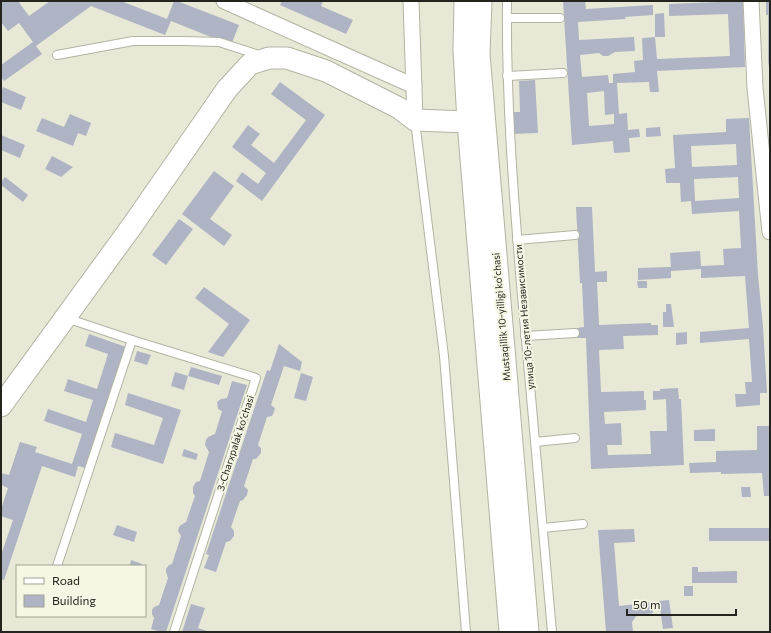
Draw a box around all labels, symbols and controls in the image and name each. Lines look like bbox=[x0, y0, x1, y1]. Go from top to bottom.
street label: улица 10-летия Независимости bbox=[512, 244, 536, 390]
street label: Mustaqillik 10-yilligi ko'chasi bbox=[489, 252, 513, 382]
street label: 3-Charxpalak koʻchasi bbox=[214, 394, 256, 492]
legend bbox=[16, 565, 146, 617]
text: Road bbox=[52, 573, 80, 587]
scale bar bbox=[627, 591, 736, 617]
text: Building bbox=[52, 593, 96, 607]
text: 50 m bbox=[633, 597, 661, 611]

